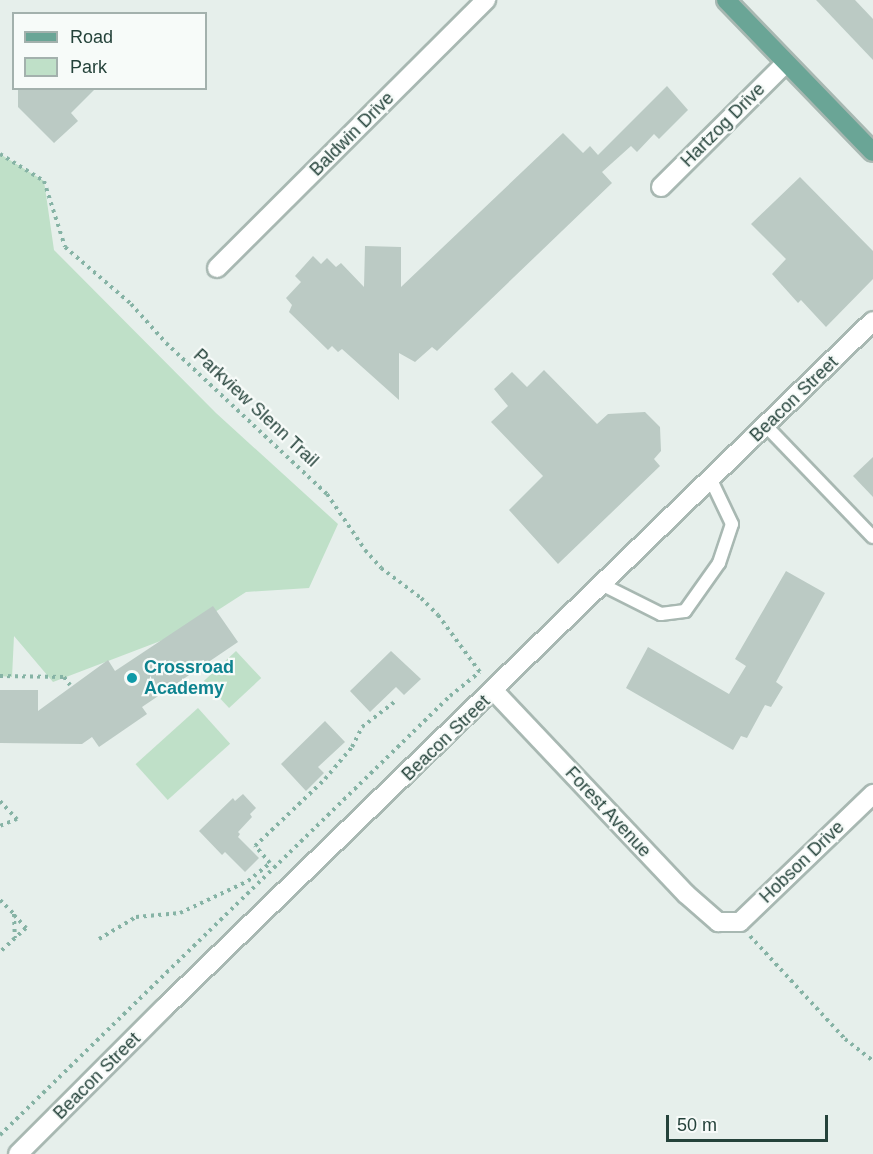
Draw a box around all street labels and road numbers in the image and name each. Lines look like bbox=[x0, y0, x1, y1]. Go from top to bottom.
street label: Hartzog Drive bbox=[676, 78, 770, 172]
street label: Baldwin Drive bbox=[305, 87, 399, 181]
street label: Parkview Slenn Trail bbox=[189, 344, 323, 472]
street label: Beacon Street bbox=[745, 352, 843, 446]
street label: Beacon Street bbox=[397, 691, 495, 785]
street label: Forest Avenue bbox=[560, 762, 656, 862]
street label: Hobson Drive bbox=[755, 816, 849, 908]
street label: Beacon Street bbox=[49, 1028, 145, 1124]

